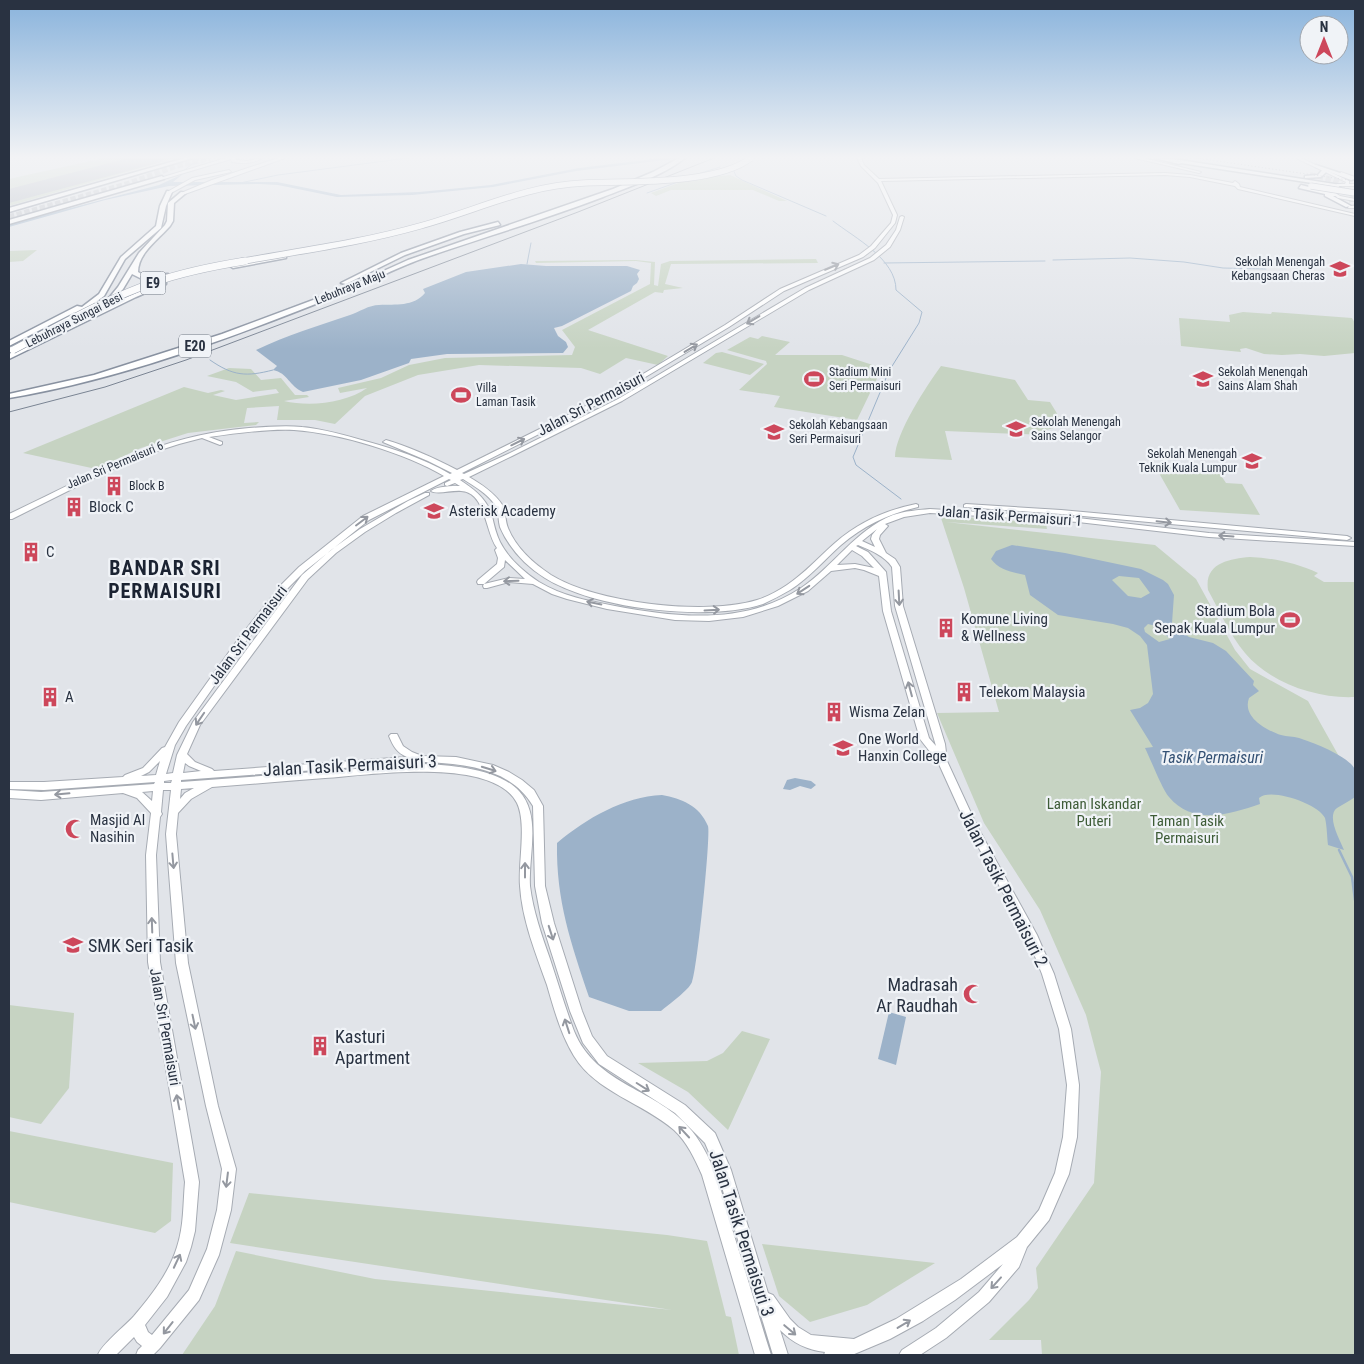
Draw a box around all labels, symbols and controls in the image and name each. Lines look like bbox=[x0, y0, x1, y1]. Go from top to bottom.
north arrow bbox=[1299, 15, 1349, 65]
text: N bbox=[1320, 19, 1328, 35]
place label: Sekolah Menengah Kebangsaan Cheras bbox=[1231, 255, 1325, 283]
school or university icon: Sekolah Menengah Kebangsaan Cheras bbox=[1329, 258, 1351, 280]
one-way arrow bbox=[824, 262, 839, 272]
street label: Lebuhraya Maju bbox=[313, 266, 387, 307]
road number: E9 bbox=[140, 272, 166, 294]
street label: Lebuhraya Sungai Besi bbox=[23, 290, 125, 350]
one-way arrow bbox=[747, 316, 761, 326]
road number: E20 bbox=[179, 334, 211, 358]
one-way arrow bbox=[683, 342, 697, 352]
place label: Stadium Mini Seri Permaisuri bbox=[829, 365, 901, 393]
place label: Sekolah Menengah Sains Alam Shah bbox=[1218, 365, 1308, 393]
street label: Jalan Sri Permaisuri bbox=[534, 368, 648, 440]
sports icon: Stadium Mini Seri Permaisuri bbox=[803, 368, 825, 390]
school or university icon: Sekolah Menengah Sains Alam Shah bbox=[1192, 368, 1214, 390]
place label: Villa Laman Tasik bbox=[476, 381, 536, 409]
sports icon: Villa Laman Tasik bbox=[450, 384, 472, 406]
place label: Sekolah Menengah Sains Selangor bbox=[1031, 415, 1121, 443]
place label: Sekolah Kebangsaan Seri Permaisuri bbox=[789, 418, 888, 446]
school or university icon: Sekolah Menengah Sains Selangor bbox=[1005, 418, 1027, 440]
school or university icon: Sekolah Kebangsaan Seri Permaisuri bbox=[763, 421, 785, 443]
one-way arrow bbox=[510, 437, 525, 447]
street label: Jalan Sri Permaisuri 6 bbox=[65, 438, 166, 492]
place label: Sekolah Menengah Teknik Kuala Lumpur bbox=[1139, 447, 1237, 475]
school or university icon: Sekolah Menengah Teknik Kuala Lumpur bbox=[1241, 450, 1263, 472]
building icon: Block B bbox=[103, 475, 125, 497]
place label: Block B bbox=[129, 479, 165, 493]
building icon: Block C bbox=[63, 496, 85, 518]
place label: Block C bbox=[89, 498, 134, 516]
school or university icon: Asterisk Academy bbox=[423, 500, 445, 522]
place label: Asterisk Academy bbox=[449, 502, 556, 520]
street label: Jalan Tasik Permaisuri 1 bbox=[937, 502, 1083, 530]
one-way arrow bbox=[355, 515, 368, 526]
one-way arrow bbox=[1156, 518, 1172, 527]
one-way arrow bbox=[1218, 532, 1234, 541]
building icon: C bbox=[20, 541, 42, 563]
place label: C bbox=[46, 543, 55, 561]
district label: BANDAR SRI PERMAISURI bbox=[108, 556, 222, 603]
one-way arrow bbox=[503, 576, 519, 585]
street label: Jalan Sri Permaisuri bbox=[205, 582, 291, 688]
one-way arrow bbox=[796, 585, 810, 595]
one-way arrow bbox=[895, 590, 904, 606]
one-way arrow bbox=[587, 598, 603, 607]
place label: Stadium Bola Sepak Kuala Lumpur bbox=[1154, 602, 1275, 637]
one-way arrow bbox=[704, 605, 720, 614]
sports icon: Stadium Bola Sepak Kuala Lumpur bbox=[1279, 609, 1301, 631]
place label: Komune Living & Wellness bbox=[961, 610, 1048, 645]
building icon: Komune Living & Wellness bbox=[935, 617, 957, 639]
building icon: Telekom Malaysia bbox=[953, 681, 975, 703]
one-way arrow bbox=[905, 682, 915, 698]
place label: Telekom Malaysia bbox=[979, 683, 1085, 701]
building icon: A bbox=[39, 686, 61, 708]
place label: A bbox=[65, 688, 74, 706]
building icon: Wisma Zelan bbox=[823, 701, 845, 723]
place label: Wisma Zelan bbox=[849, 703, 925, 721]
one-way arrow bbox=[195, 712, 206, 726]
place label: One World Hanxin College bbox=[858, 730, 947, 765]
school or university icon: One World Hanxin College bbox=[832, 737, 854, 759]
water label: Tasik Permaisuri bbox=[1161, 748, 1263, 767]
street label: Jalan Tasik Permaisuri 3 bbox=[263, 750, 437, 780]
one-way arrow bbox=[481, 765, 497, 774]
one-way arrow bbox=[55, 789, 71, 799]
park label: Laman Iskandar Puteri bbox=[1047, 795, 1142, 830]
street label: Jalan Tasik Permaisuri 2 bbox=[955, 806, 1053, 970]
place label: Masjid Al Nasihin bbox=[90, 811, 145, 846]
park label: Taman Tasik Permaisuri bbox=[1150, 812, 1224, 847]
mosque icon: Masjid Al Nasihin bbox=[64, 818, 86, 840]
one-way arrow bbox=[169, 852, 178, 868]
one-way arrow bbox=[520, 862, 530, 878]
one-way arrow bbox=[148, 917, 157, 933]
one-way arrow bbox=[547, 925, 557, 941]
school or university icon: SMK Seri Tasik bbox=[62, 934, 84, 956]
place label: SMK Seri Tasik bbox=[88, 935, 194, 956]
street label: Jalan Sri Permaisuri bbox=[146, 967, 184, 1087]
place label: Madrasah Ar Raudhah bbox=[876, 974, 958, 1016]
mosque icon: Madrasah Ar Raudhah bbox=[962, 983, 984, 1005]
one-way arrow bbox=[189, 1013, 199, 1029]
one-way arrow bbox=[561, 1019, 571, 1035]
place label: Kasturi Apartment bbox=[335, 1026, 410, 1068]
building icon: Kasturi Apartment bbox=[309, 1035, 331, 1057]
one-way arrow bbox=[636, 1083, 650, 1093]
one-way arrow bbox=[173, 1095, 183, 1111]
one-way arrow bbox=[679, 1126, 691, 1139]
street label: Jalan Tasik Permaisuri 3 bbox=[705, 1147, 779, 1319]
one-way arrow bbox=[222, 1172, 232, 1188]
one-way arrow bbox=[172, 1254, 182, 1269]
one-way arrow bbox=[991, 1276, 1002, 1289]
one-way arrow bbox=[897, 1319, 911, 1329]
one-way arrow bbox=[162, 1321, 173, 1334]
one-way arrow bbox=[784, 1325, 797, 1336]

